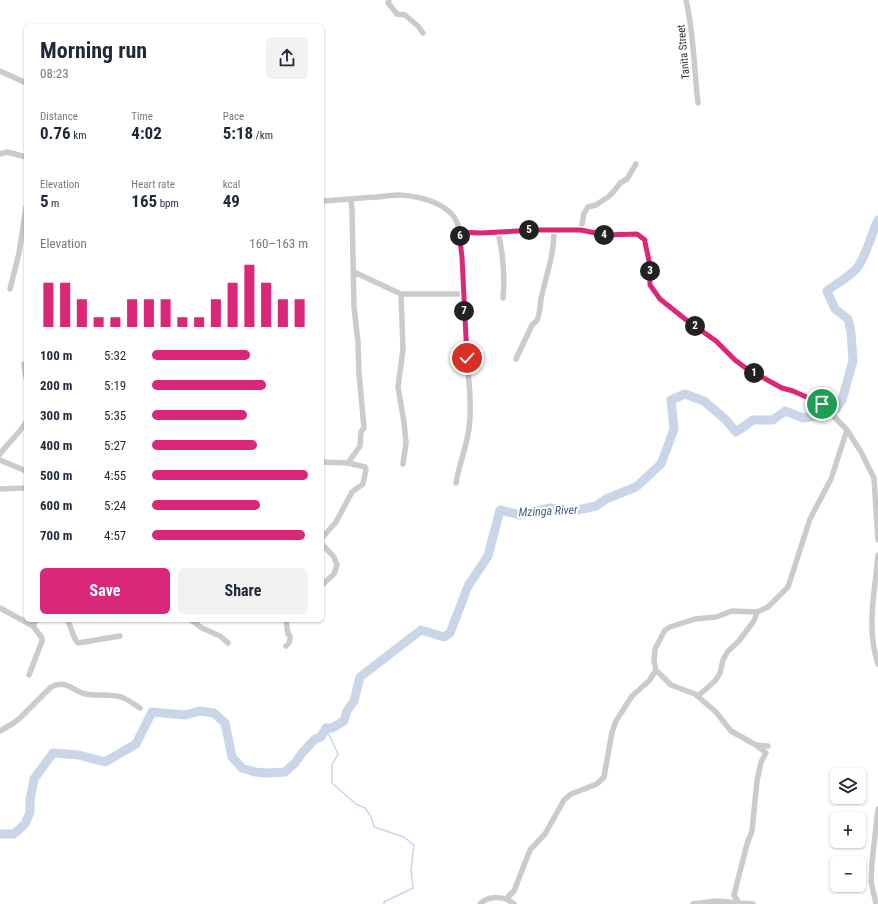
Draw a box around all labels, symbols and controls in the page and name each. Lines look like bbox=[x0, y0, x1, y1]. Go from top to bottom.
street label: Tanita Street bbox=[675, 24, 692, 80]
button: share bbox=[266, 37, 308, 79]
text: Morning run bbox=[40, 38, 147, 63]
text: 08:23 bbox=[40, 66, 69, 81]
text: Distance bbox=[40, 110, 78, 123]
text: Time bbox=[131, 110, 153, 123]
text: Pace bbox=[223, 110, 244, 123]
text: 0.76 bbox=[40, 123, 71, 143]
text: 4:02 bbox=[131, 123, 162, 143]
text: 5:18 bbox=[223, 123, 253, 143]
text: km bbox=[71, 129, 86, 142]
text: /km bbox=[253, 129, 273, 142]
text: Elevation bbox=[40, 178, 80, 191]
text: Heart rate bbox=[131, 178, 175, 191]
text: kcal bbox=[223, 178, 240, 191]
text: 5 bbox=[40, 191, 49, 211]
text: 165 bbox=[131, 191, 157, 211]
text: 49 bbox=[223, 191, 240, 211]
text: m bbox=[49, 197, 59, 210]
text: bpm bbox=[157, 197, 179, 210]
pin: 5 bbox=[519, 220, 539, 240]
text: 5 bbox=[526, 223, 532, 236]
pin: 4 bbox=[594, 225, 614, 245]
pin: 6 bbox=[450, 226, 470, 246]
text: 4 bbox=[601, 228, 607, 241]
text: 6 bbox=[457, 229, 463, 242]
text: Elevation bbox=[40, 236, 87, 251]
text: 160–163 m bbox=[249, 236, 308, 251]
pin: 3 bbox=[640, 261, 660, 281]
text: 3 bbox=[647, 264, 653, 277]
pin: 7 bbox=[454, 301, 474, 321]
text: 7 bbox=[461, 304, 467, 317]
pin: 2 bbox=[685, 316, 705, 336]
text: 2 bbox=[692, 319, 698, 332]
pin bbox=[450, 341, 484, 375]
icon: check bbox=[456, 347, 478, 369]
text: 100 m bbox=[40, 348, 72, 363]
text: 5:32 bbox=[104, 348, 126, 363]
pin: 1 bbox=[744, 363, 764, 383]
text: 1 bbox=[751, 366, 757, 379]
text: 200 m bbox=[40, 378, 72, 393]
text: 5:19 bbox=[104, 378, 126, 393]
pin bbox=[805, 387, 839, 421]
icon: arrive bbox=[811, 393, 833, 415]
text: 300 m bbox=[40, 408, 72, 423]
text: 5:35 bbox=[104, 408, 126, 423]
text: 400 m bbox=[40, 438, 72, 453]
text: 5:27 bbox=[104, 438, 126, 453]
text: 500 m bbox=[40, 468, 72, 483]
text: 4:55 bbox=[104, 468, 126, 483]
text: 600 m bbox=[40, 498, 72, 513]
text: 5:24 bbox=[104, 498, 126, 513]
water label: Mzinga River bbox=[518, 502, 578, 520]
text: 700 m bbox=[40, 528, 72, 543]
text: 4:57 bbox=[104, 528, 126, 543]
button: Save bbox=[40, 568, 170, 614]
button: Share bbox=[178, 568, 308, 614]
map controls bbox=[830, 768, 866, 892]
button: layers bbox=[830, 768, 866, 804]
button: + bbox=[830, 812, 866, 848]
button: − bbox=[830, 856, 866, 892]

